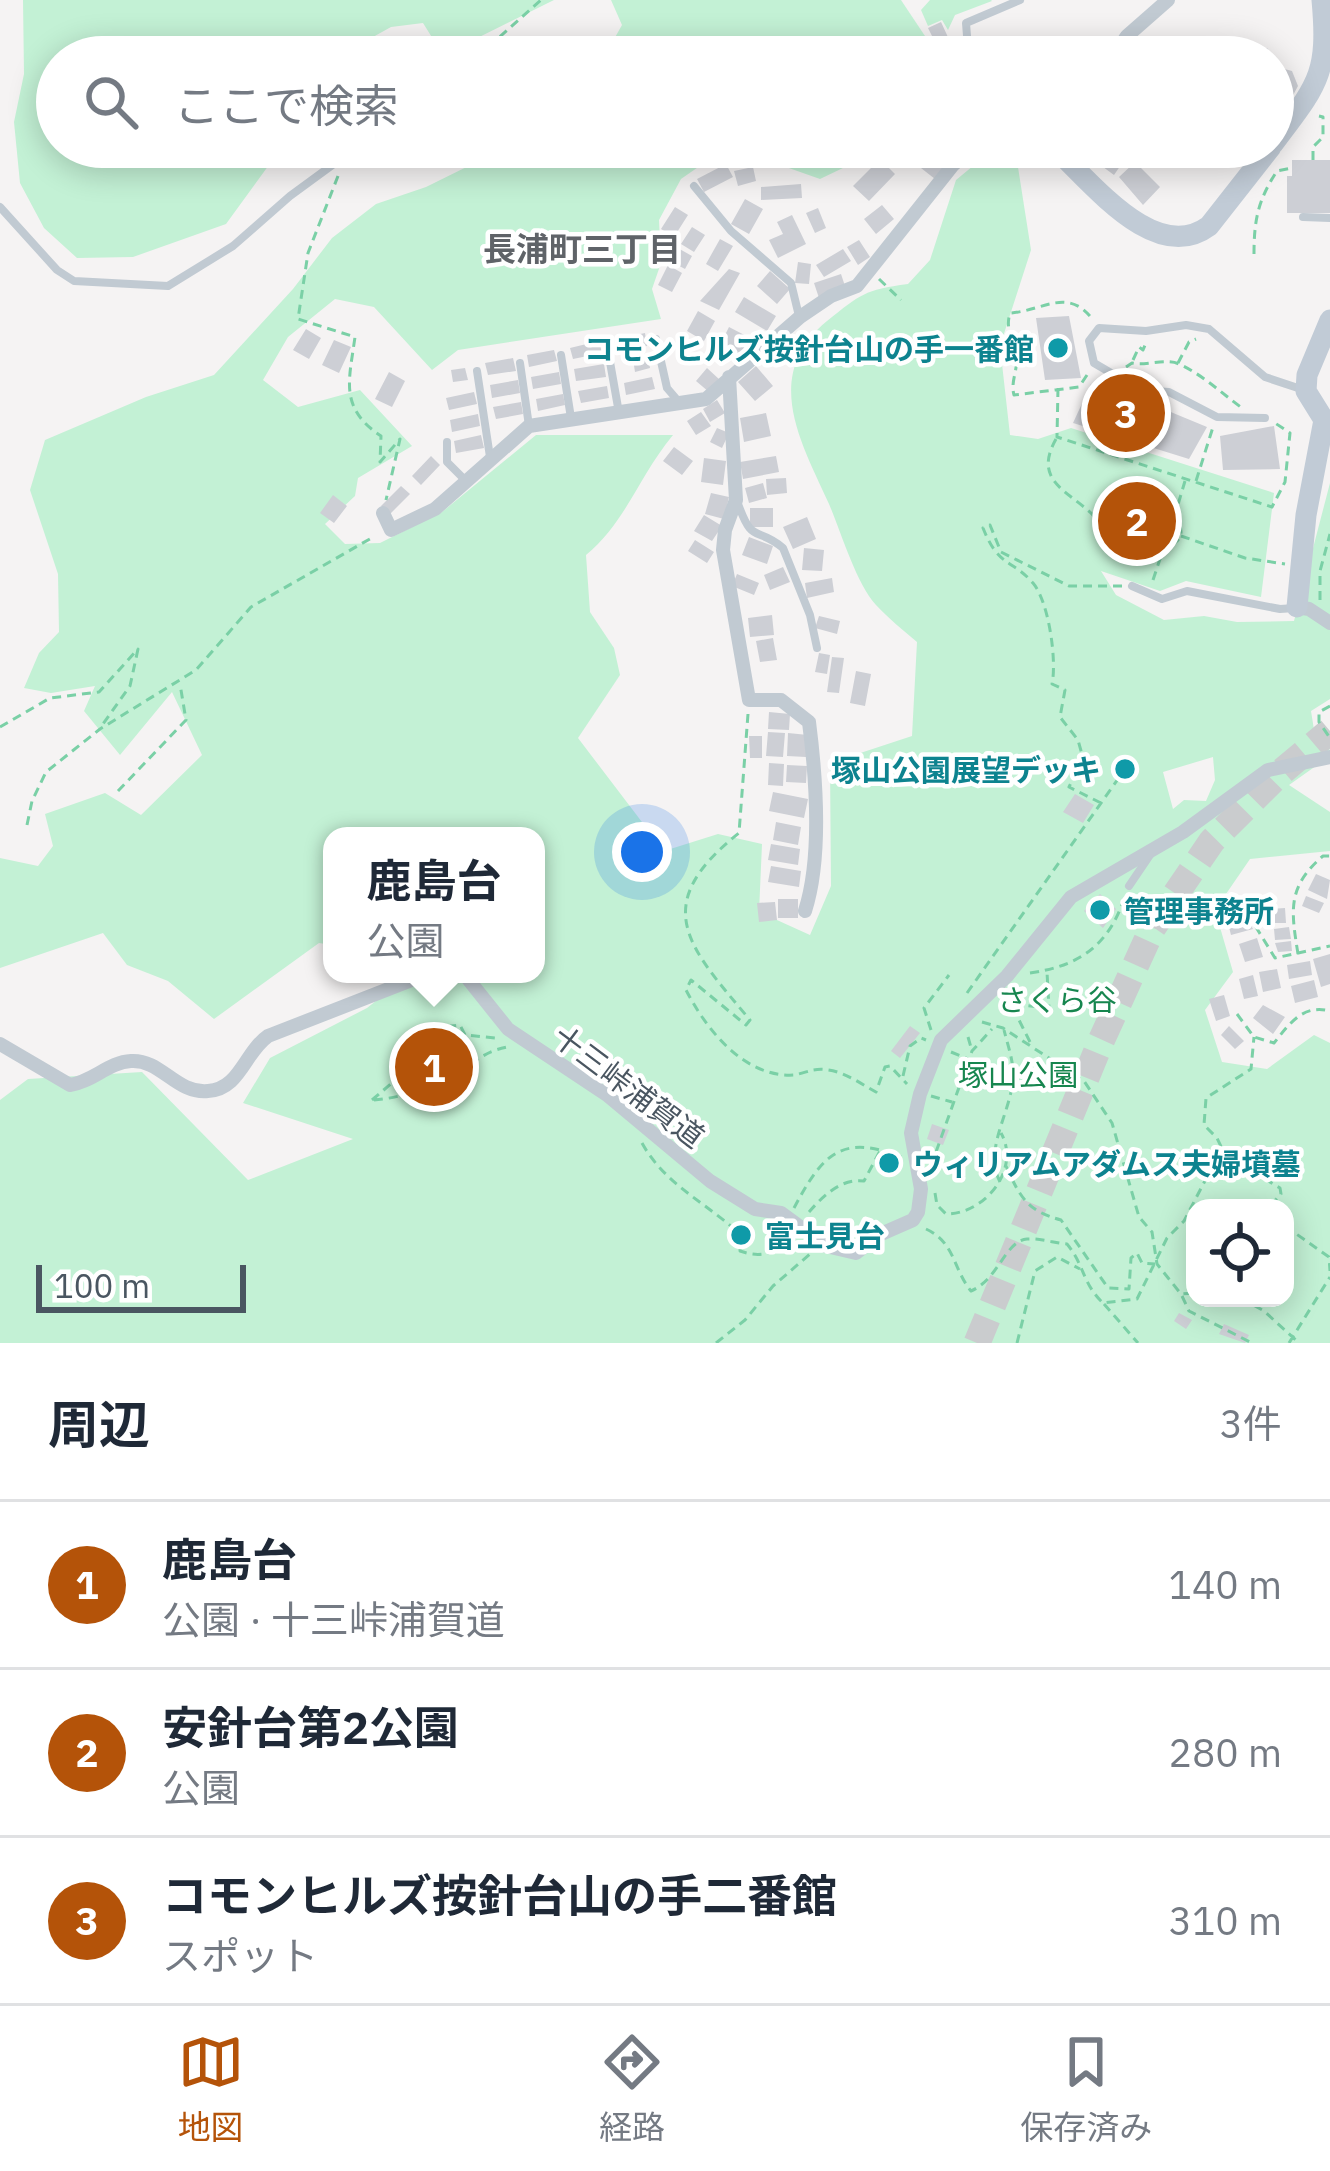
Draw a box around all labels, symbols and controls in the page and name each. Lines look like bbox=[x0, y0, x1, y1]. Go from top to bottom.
search box bbox=[36, 36, 1294, 168]
icon: search bbox=[78, 69, 144, 135]
text: ここで検索 bbox=[174, 76, 399, 134]
district label: 長浦町三丁目 bbox=[483, 227, 681, 270]
place label: コモンヒルズ按針台山の手一番館 bbox=[584, 329, 1034, 368]
marker: コモンヒルズ按針台山の手一番館 bbox=[1045, 335, 1071, 361]
pin: 3 bbox=[1087, 368, 1165, 458]
pin: 2 bbox=[1098, 476, 1176, 566]
place label: 塚山公園展望デッキ bbox=[831, 750, 1101, 789]
marker: 塚山公園展望デッキ bbox=[1112, 756, 1138, 782]
your location bbox=[612, 822, 672, 882]
popup bbox=[323, 827, 545, 983]
text: 鹿島台 bbox=[366, 851, 502, 909]
place label: 管理事務所 bbox=[1124, 891, 1274, 930]
marker: 管理事務所 bbox=[1087, 897, 1113, 923]
text: 公園 bbox=[366, 915, 445, 966]
park label: さくら谷 bbox=[997, 980, 1117, 1019]
street label: 十三峠浦賀道 bbox=[545, 1016, 713, 1156]
pin: 1 bbox=[395, 1022, 473, 1112]
park label: 塚山公園 bbox=[958, 1055, 1078, 1094]
place label: ウィリアムアダムス夫婦墳墓 bbox=[913, 1144, 1301, 1183]
marker: ウィリアムアダムス夫婦墳墓 bbox=[876, 1150, 902, 1176]
map controls bbox=[1186, 1199, 1294, 1307]
button: locate bbox=[1186, 1199, 1294, 1307]
place label: 富士見台 bbox=[765, 1216, 885, 1255]
marker: 富士見台 bbox=[728, 1222, 754, 1248]
scale bar bbox=[36, 1259, 246, 1312]
text: 100 m bbox=[54, 1264, 150, 1307]
text: 周辺 bbox=[48, 1391, 150, 1457]
text: 3件 bbox=[1220, 1398, 1282, 1449]
text: 鹿島台 bbox=[162, 1530, 297, 1588]
text: 1 bbox=[75, 1559, 99, 1610]
text: 140 m bbox=[1169, 1559, 1282, 1610]
text: 公園 · 十三峠浦賀道 bbox=[162, 1594, 505, 1645]
text: 安針台第2公園 bbox=[162, 1698, 459, 1756]
text: 2 bbox=[75, 1727, 99, 1778]
text: 280 m bbox=[1169, 1727, 1282, 1778]
text: 公園 bbox=[162, 1762, 240, 1813]
text: コモンヒルズ按針台山の手二番館 bbox=[162, 1866, 837, 1924]
text: 3 bbox=[75, 1895, 99, 1946]
text: 310 m bbox=[1169, 1895, 1282, 1946]
text: スポット bbox=[162, 1930, 318, 1981]
tab: 地図 bbox=[178, 2029, 244, 2149]
tab: 経路 bbox=[599, 2029, 665, 2149]
tab: 保存済み bbox=[1020, 2029, 1152, 2149]

